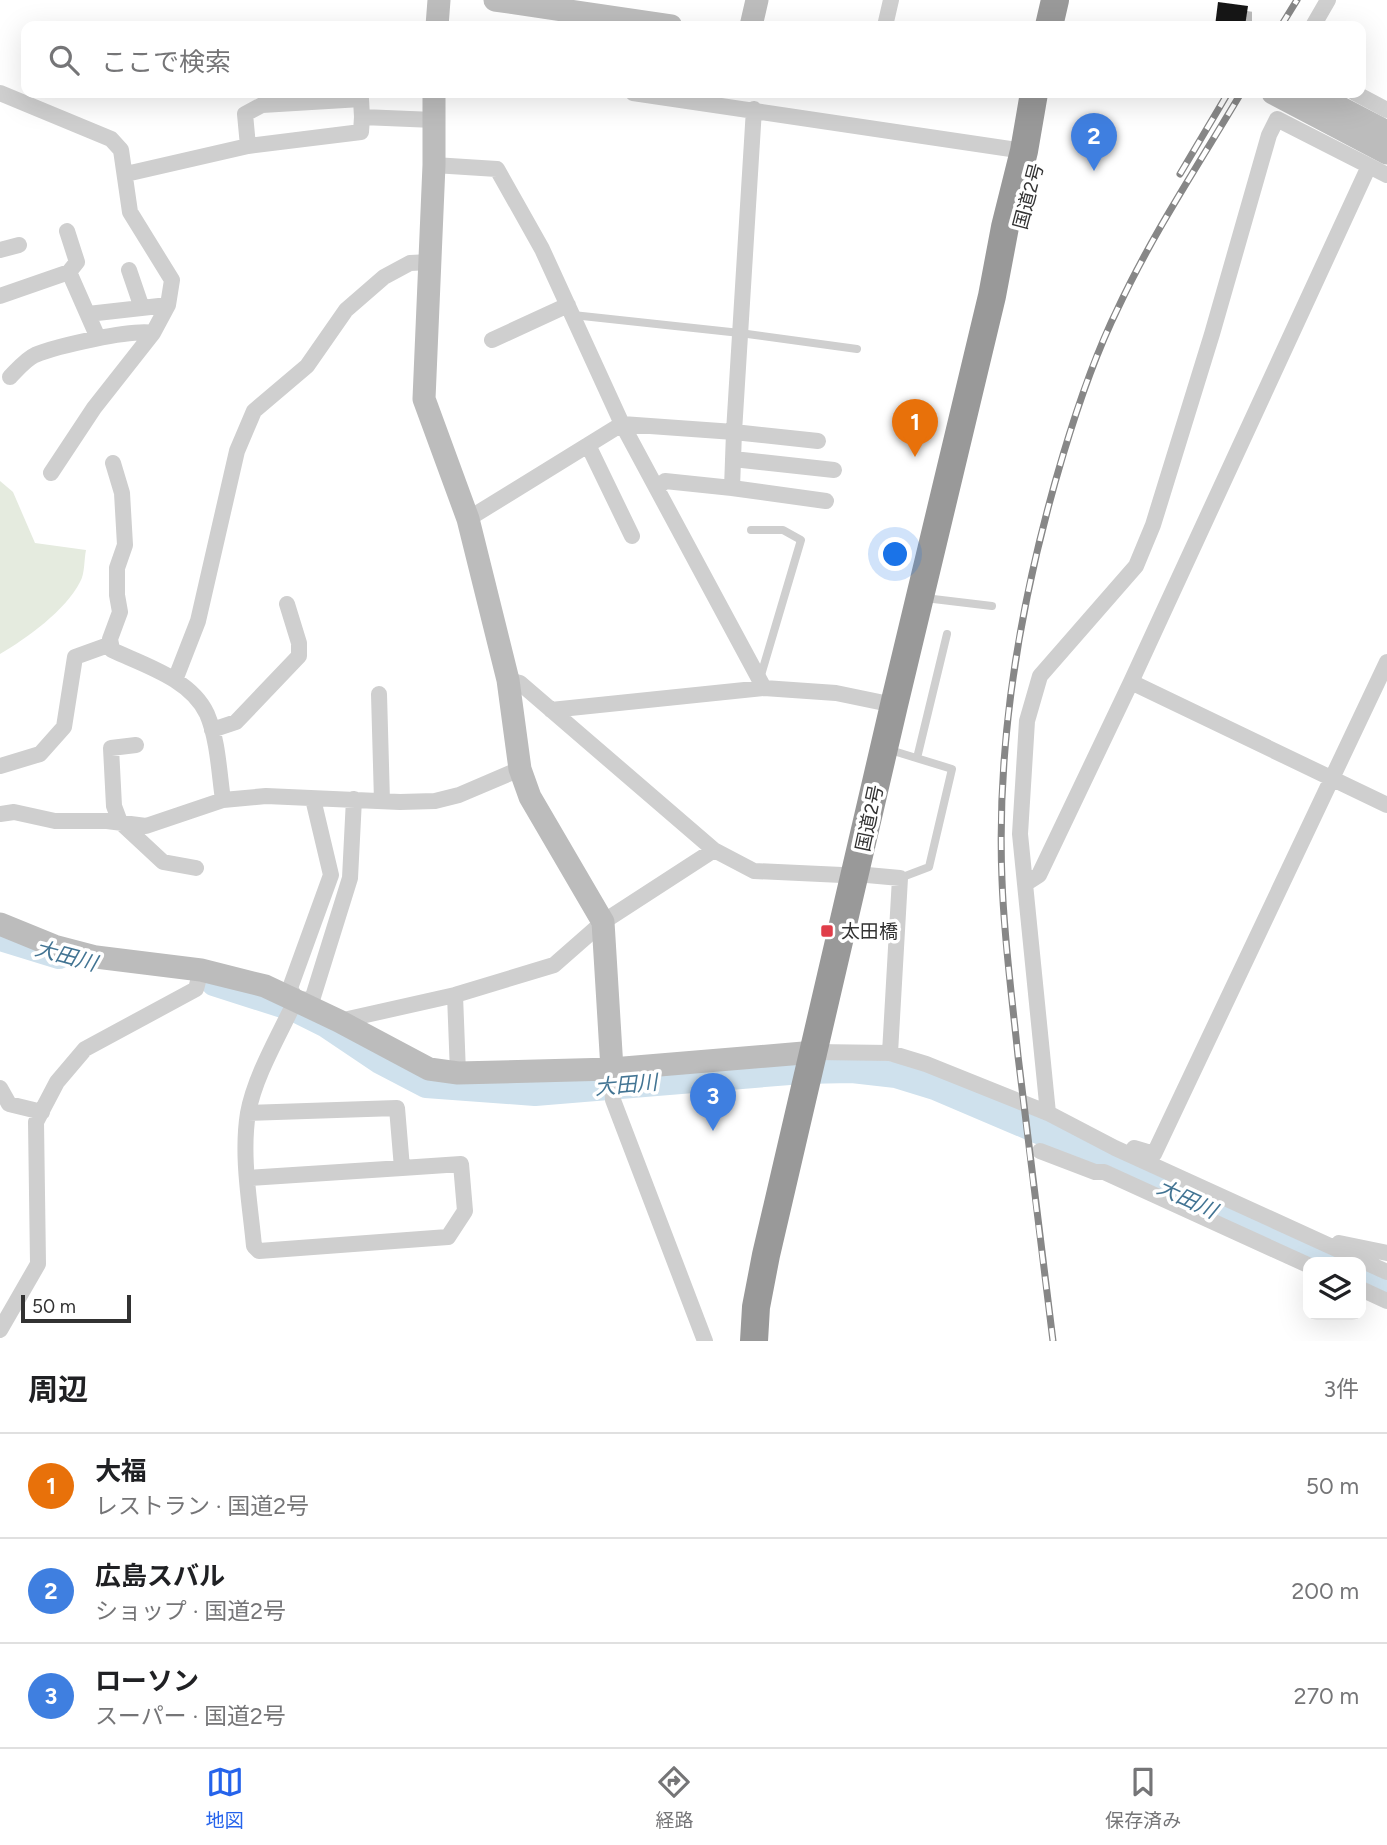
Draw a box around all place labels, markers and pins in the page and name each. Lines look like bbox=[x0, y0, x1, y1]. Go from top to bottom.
pin: 2 bbox=[1071, 113, 1117, 171]
pin: 1 bbox=[892, 399, 938, 457]
place label: 太田橋 bbox=[841, 920, 898, 943]
marker: 太田橋 bbox=[819, 923, 835, 939]
pin: 3 bbox=[690, 1073, 736, 1131]

